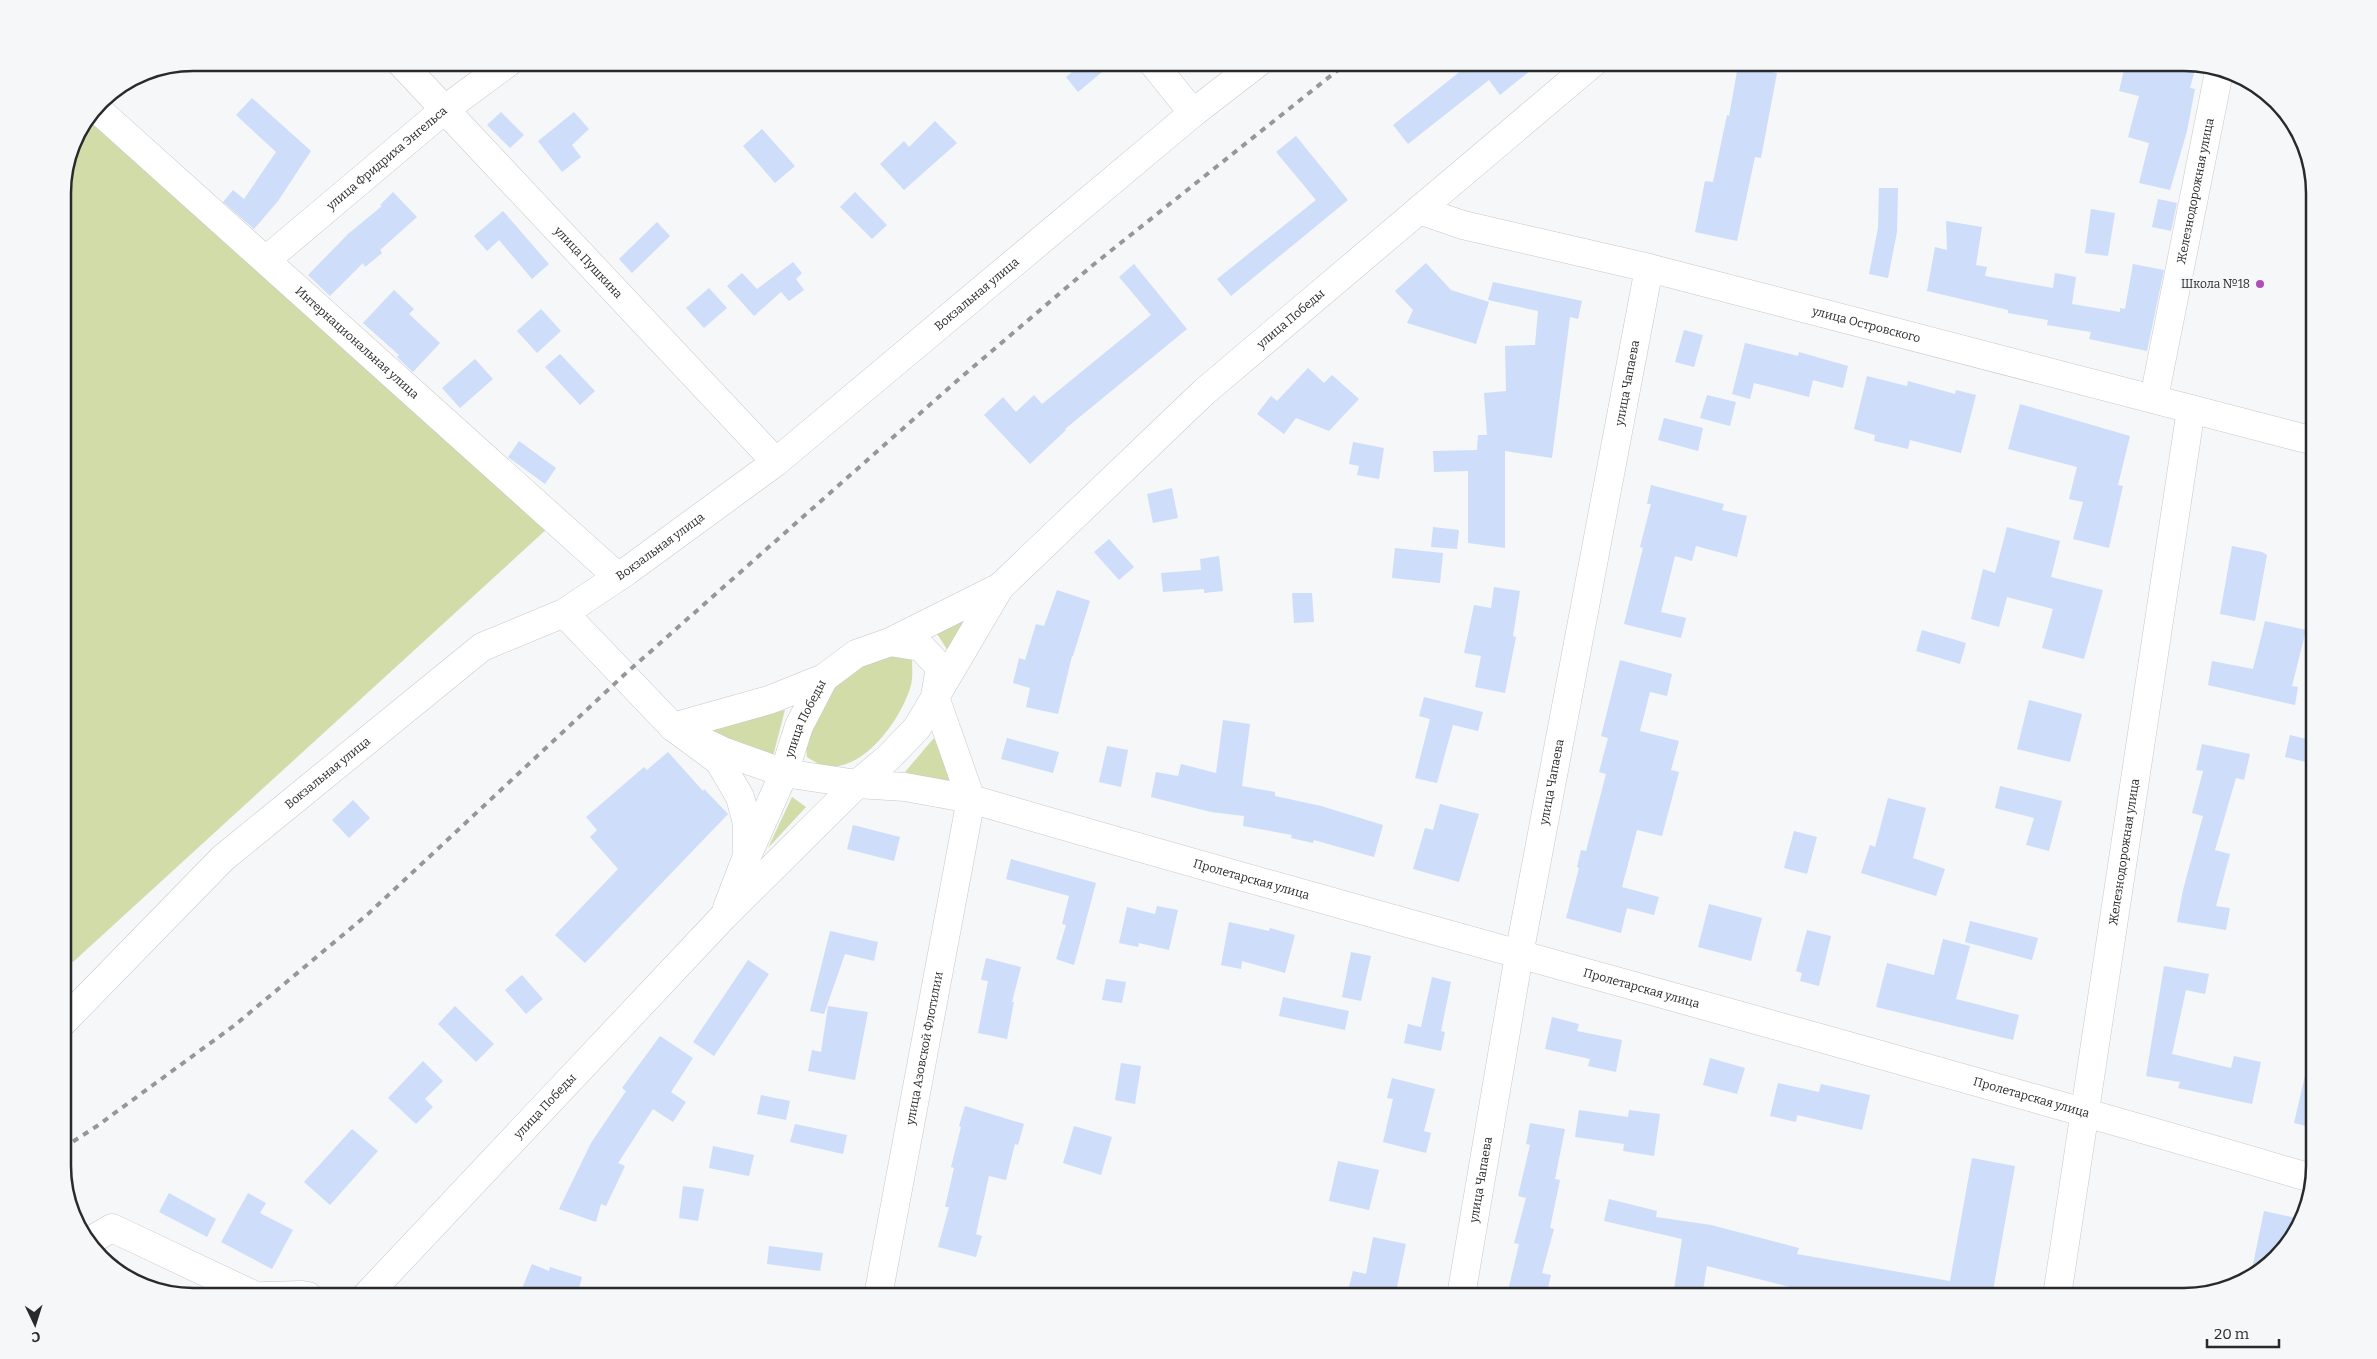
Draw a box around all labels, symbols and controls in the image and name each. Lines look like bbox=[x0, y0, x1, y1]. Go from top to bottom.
street label: улица Фридриха Энгельса bbox=[323, 103, 450, 213]
street label: Железнодорожная улица bbox=[2174, 116, 2217, 265]
street label: улица Пушкина bbox=[551, 223, 626, 301]
street label: Вокзальная улица bbox=[932, 254, 1022, 333]
place label: Школа №18 bbox=[2181, 277, 2250, 291]
marker: Школа №18 bbox=[2254, 278, 2266, 290]
street label: Интернациональная улица bbox=[292, 284, 422, 402]
street label: улица Победы bbox=[1253, 286, 1328, 352]
street label: улица Островского bbox=[1810, 303, 1922, 345]
street label: улица Чапаева bbox=[1612, 339, 1642, 428]
street label: Вокзальная улица bbox=[613, 509, 708, 583]
street label: улица Победы bbox=[782, 677, 829, 760]
street label: Вокзальная улица bbox=[282, 734, 373, 812]
street label: улица Чапаева bbox=[1537, 738, 1567, 827]
street label: Железнодорожная улица bbox=[2106, 777, 2142, 927]
street label: Пролетарская улица bbox=[1192, 856, 1312, 902]
street label: Пролетарская улица bbox=[1582, 965, 1702, 1011]
street label: улица Азовской Флотилии bbox=[903, 970, 946, 1127]
street label: улица Победы bbox=[510, 1070, 579, 1142]
street label: Пролетарская улица bbox=[1972, 1074, 2092, 1121]
street label: улица Чапаева bbox=[1466, 1135, 1495, 1225]
north arrow bbox=[10, 1299, 60, 1349]
scale bar bbox=[2207, 1316, 2280, 1348]
text: 20 m bbox=[2214, 1325, 2250, 1343]
text: С bbox=[31, 1328, 41, 1345]

